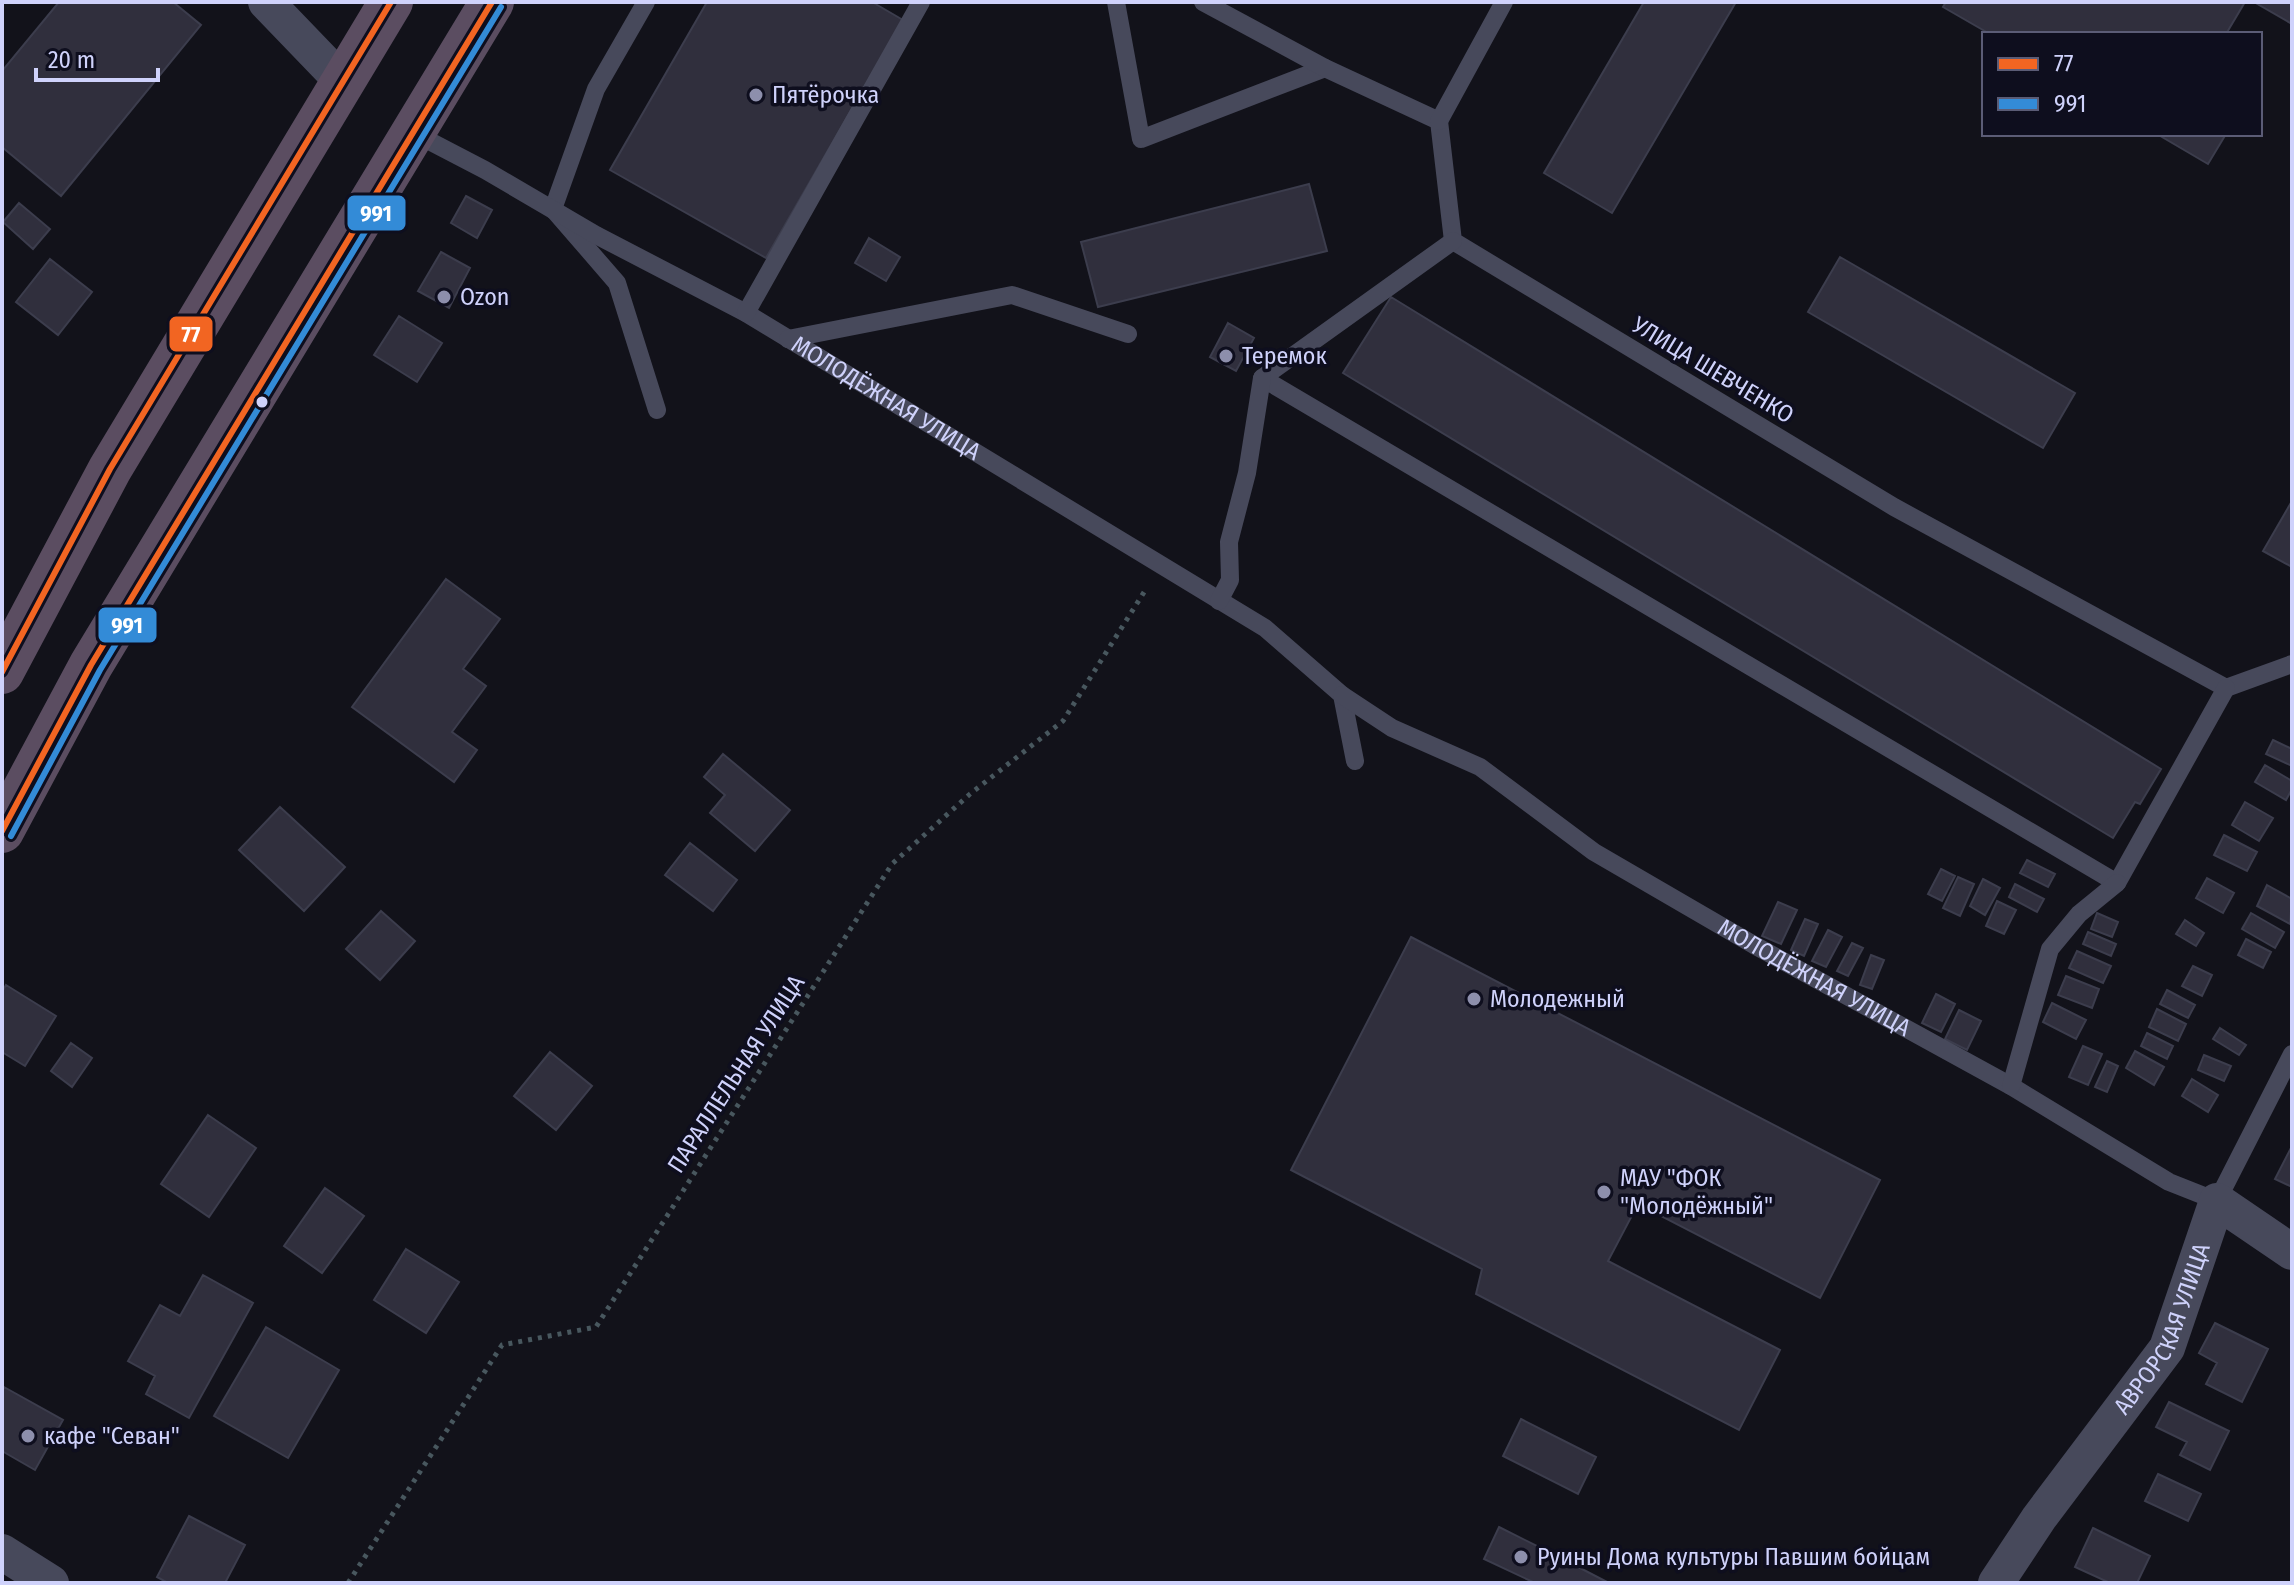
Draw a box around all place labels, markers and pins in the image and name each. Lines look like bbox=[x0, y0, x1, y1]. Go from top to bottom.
place label: Пятёрочка bbox=[772, 81, 879, 109]
marker: Пятёрочка bbox=[747, 86, 765, 104]
place label: Ozon bbox=[460, 283, 509, 311]
marker: Ozon bbox=[435, 288, 453, 306]
place label: Теремок bbox=[1242, 342, 1327, 370]
marker: Теремок bbox=[1217, 347, 1235, 365]
unlabelled marker bbox=[254, 394, 270, 410]
place label: Молодежный bbox=[1490, 985, 1625, 1013]
marker: Молодежный bbox=[1465, 990, 1483, 1008]
place label: МАУ "ФОК "Молодёжный" bbox=[1620, 1164, 1773, 1220]
marker: МАУ "ФОК "Молодёжный" bbox=[1595, 1183, 1613, 1201]
place label: кафе "Севан" bbox=[44, 1422, 180, 1450]
marker: кафе "Севан" bbox=[19, 1427, 37, 1445]
place label: Руины Дома культуры Павшим бойцам bbox=[1537, 1543, 1930, 1571]
marker: Руины Дома культуры Павшим бойцам bbox=[1512, 1548, 1530, 1566]

